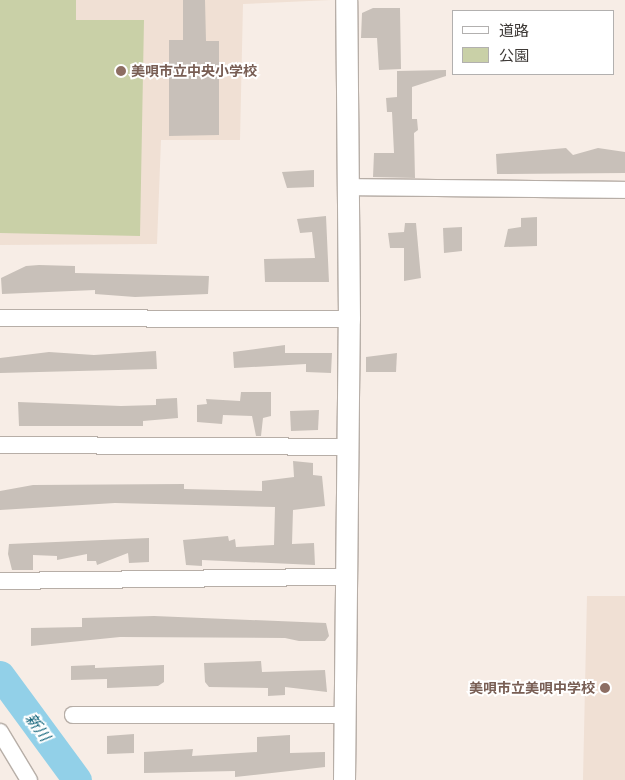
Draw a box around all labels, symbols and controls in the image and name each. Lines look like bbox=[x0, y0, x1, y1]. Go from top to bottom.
legend bbox=[452, 10, 615, 75]
text: 道路 bbox=[499, 21, 529, 40]
text: 公園 bbox=[499, 46, 529, 65]
place label: 美唄市立中央小学校 bbox=[131, 63, 257, 79]
marker: 美唄市立中央小学校 bbox=[115, 65, 127, 77]
place label: 美唄市立美唄中学校 bbox=[469, 680, 595, 696]
marker: 美唄市立美唄中学校 bbox=[599, 682, 611, 694]
water label: 新川 bbox=[22, 710, 54, 744]

